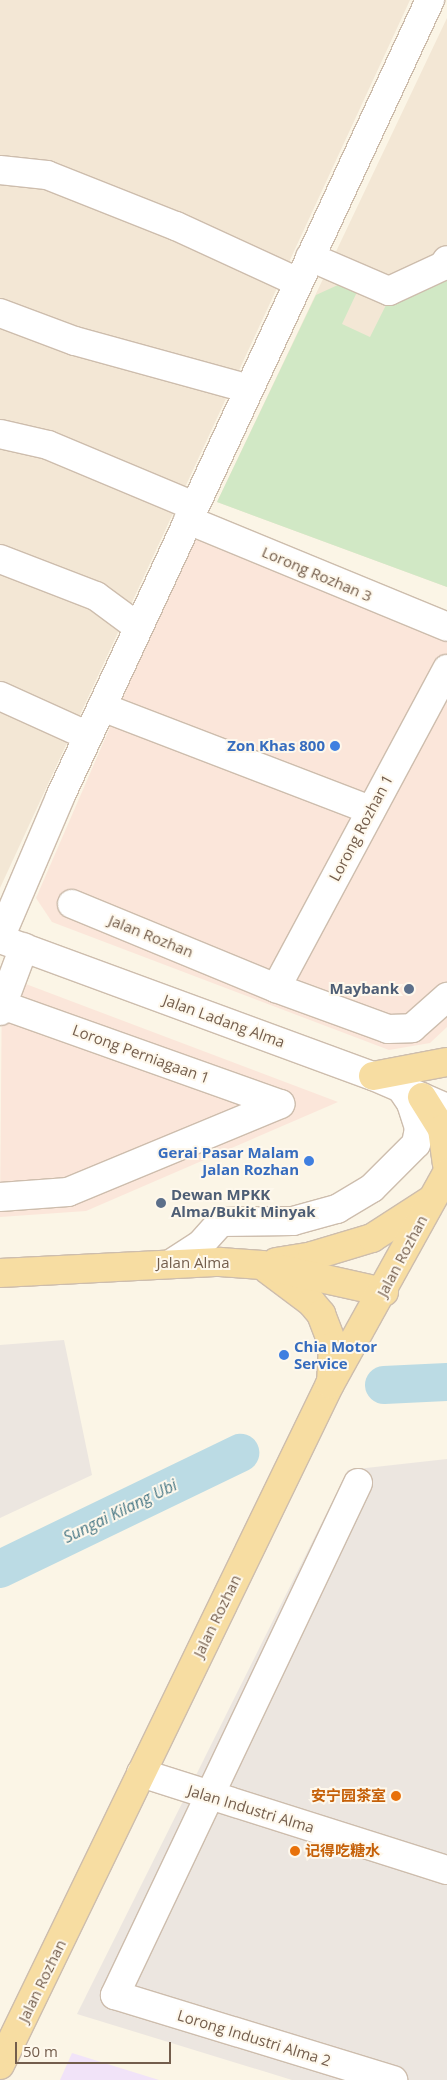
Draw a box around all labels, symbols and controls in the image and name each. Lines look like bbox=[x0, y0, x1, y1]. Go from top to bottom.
street label: Lorong Rozhan 3 bbox=[259, 543, 375, 605]
place label: Zon Khas 800 bbox=[227, 737, 325, 755]
marker: Zon Khas 800 bbox=[329, 740, 341, 752]
street label: Lorong Rozhan 1 bbox=[325, 772, 397, 884]
street label: Jalan Rozhan bbox=[106, 911, 196, 961]
place label: Maybank bbox=[330, 980, 399, 998]
marker: Maybank bbox=[403, 983, 415, 995]
street label: Jalan Ladang Alma bbox=[161, 991, 287, 1051]
street label: Lorong Perniagaan 1 bbox=[70, 1021, 212, 1087]
place label: Gerai Pasar Malam Jalan Rozhan bbox=[158, 1143, 299, 1178]
marker: Gerai Pasar Malam Jalan Rozhan bbox=[303, 1155, 315, 1167]
place label: Dewan MPKK Alma/Bukit Minyak bbox=[171, 1185, 316, 1220]
marker: Dewan MPKK Alma/Bukit Minyak bbox=[155, 1197, 167, 1209]
street label: Jalan Rozhan bbox=[373, 1212, 431, 1300]
street label: Jalan Alma bbox=[156, 1254, 230, 1272]
place label: Chia Motor Service bbox=[294, 1337, 377, 1372]
marker: Chia Motor Service bbox=[278, 1349, 290, 1361]
water label: Sungai Kilang Ubi bbox=[60, 1475, 180, 1547]
street label: Jalan Rozhan bbox=[189, 1572, 245, 1660]
street label: Jalan Industri Alma bbox=[186, 1781, 316, 1837]
place label: 安宁园茶室 bbox=[311, 1787, 386, 1805]
marker: 安宁园茶室 bbox=[390, 1790, 402, 1802]
place label: 记得吃糖水 bbox=[305, 1842, 380, 1860]
marker: 记得吃糖水 bbox=[289, 1845, 301, 1857]
street label: Jalan Rozhan bbox=[14, 1937, 70, 2025]
street label: Lorong Industri Alma 2 bbox=[175, 2006, 333, 2070]
scale bar bbox=[18, 2032, 174, 2064]
text: 50 m bbox=[23, 2041, 58, 2061]

